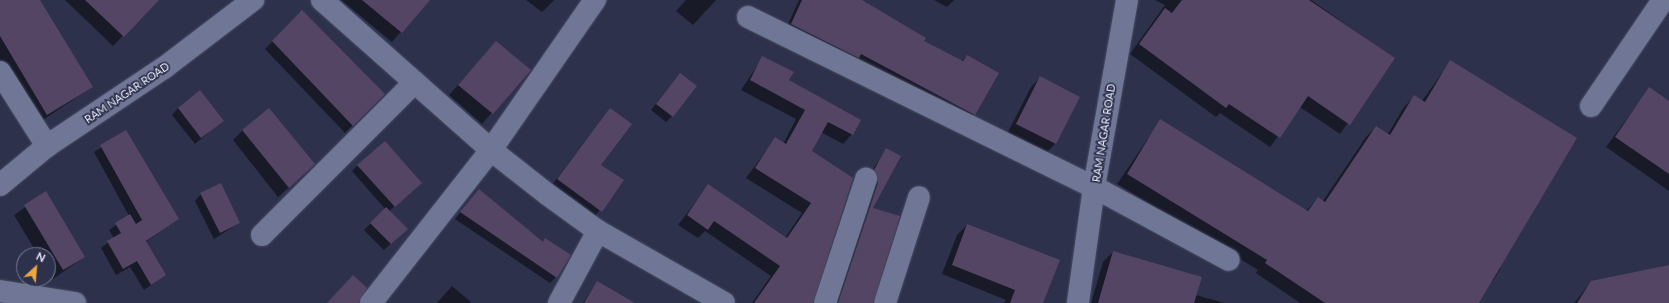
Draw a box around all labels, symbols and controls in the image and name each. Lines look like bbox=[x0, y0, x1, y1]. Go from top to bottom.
street label: RAM NAGAR ROAD bbox=[82, 60, 172, 126]
street label: RAM NAGAR ROAD bbox=[1090, 83, 1118, 183]
north arrow bbox=[16, 247, 56, 287]
text: N bbox=[34, 249, 48, 264]

